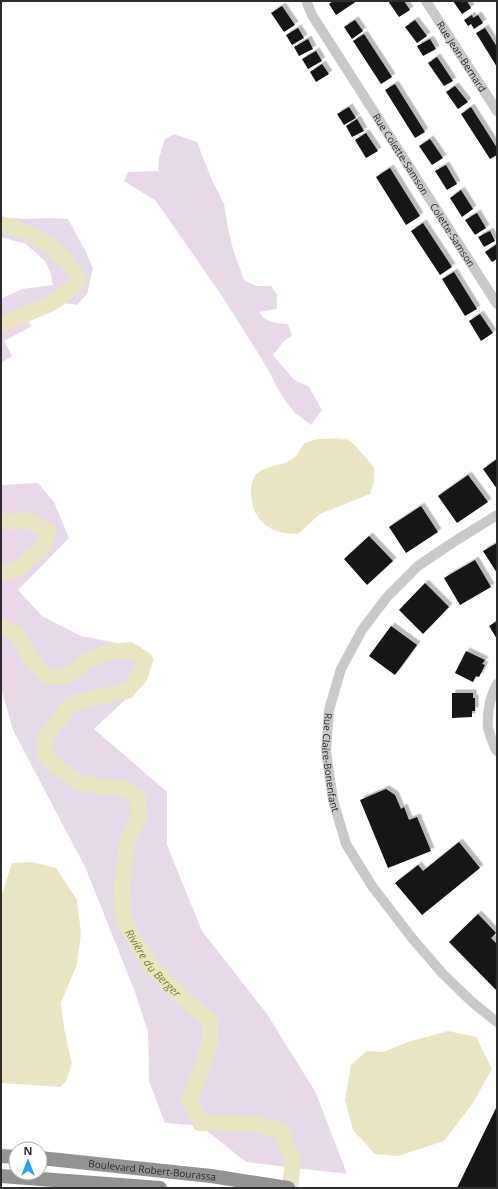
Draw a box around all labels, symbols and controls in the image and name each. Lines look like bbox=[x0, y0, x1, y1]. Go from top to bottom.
street label: Rue Jean-Bernard bbox=[434, 18, 490, 95]
street label: Rue Colette-Samson bbox=[370, 110, 432, 197]
street label: Colette-Samson bbox=[427, 200, 478, 270]
street label: Rue Claire-Bonenfant bbox=[319, 712, 343, 814]
water label: Rivière du Berger bbox=[123, 926, 185, 1000]
north arrow bbox=[8, 1141, 48, 1181]
text: N bbox=[24, 1143, 32, 1158]
street label: Boulevard Robert-Bourassa bbox=[88, 1156, 217, 1184]

